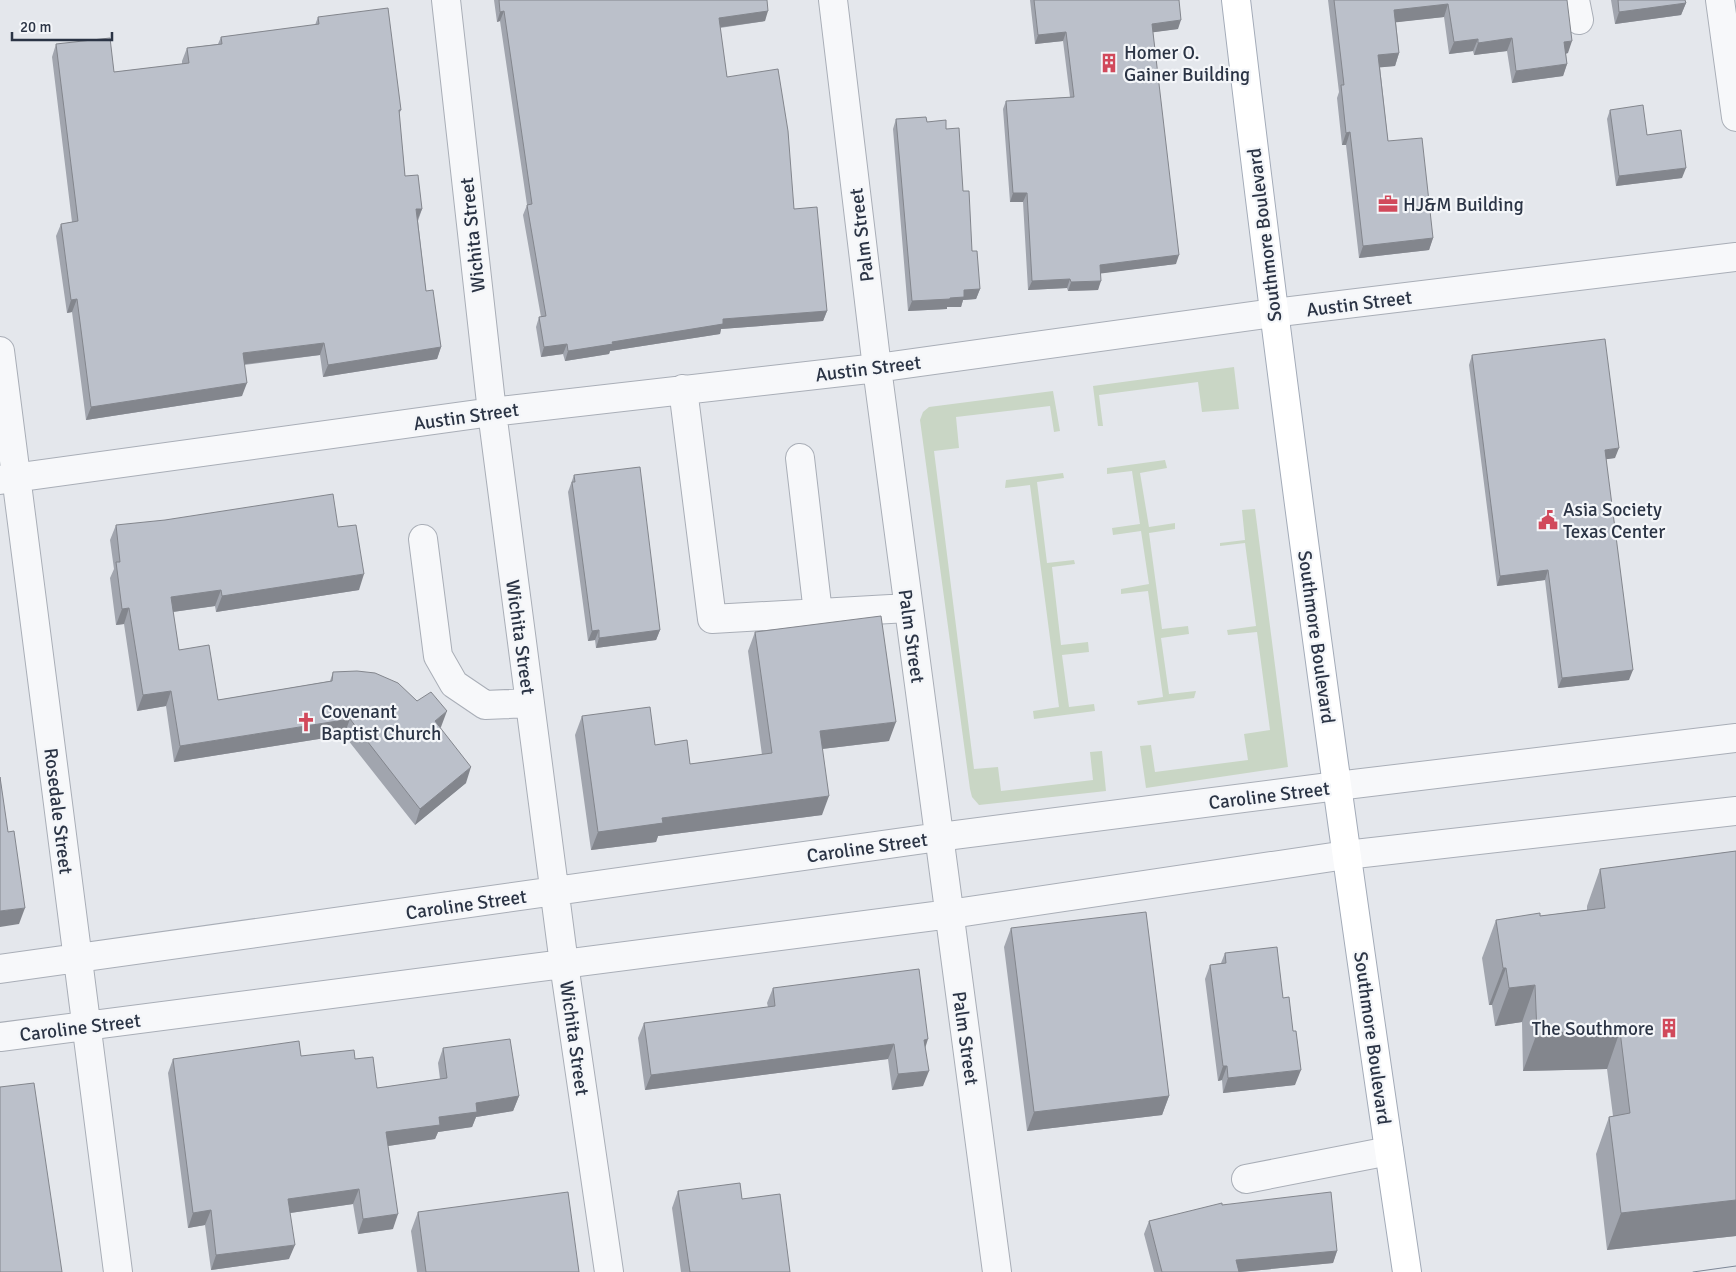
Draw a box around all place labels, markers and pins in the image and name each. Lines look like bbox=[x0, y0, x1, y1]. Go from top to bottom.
place label: Homer O. Gainer Building bbox=[1124, 41, 1250, 87]
building icon: Homer O. Gainer Building bbox=[1098, 52, 1120, 74]
office icon: HJ&M Building bbox=[1377, 193, 1399, 215]
place label: HJ&M Building bbox=[1403, 193, 1524, 217]
place label: Asia Society Texas Center bbox=[1563, 498, 1665, 544]
public building icon: Asia Society Texas Center bbox=[1537, 509, 1559, 531]
place label: Covenant Baptist Church bbox=[321, 700, 441, 746]
church icon: Covenant Baptist Church bbox=[295, 711, 317, 733]
place label: The Southmore bbox=[1532, 1017, 1654, 1041]
building icon: The Southmore bbox=[1658, 1017, 1680, 1039]

